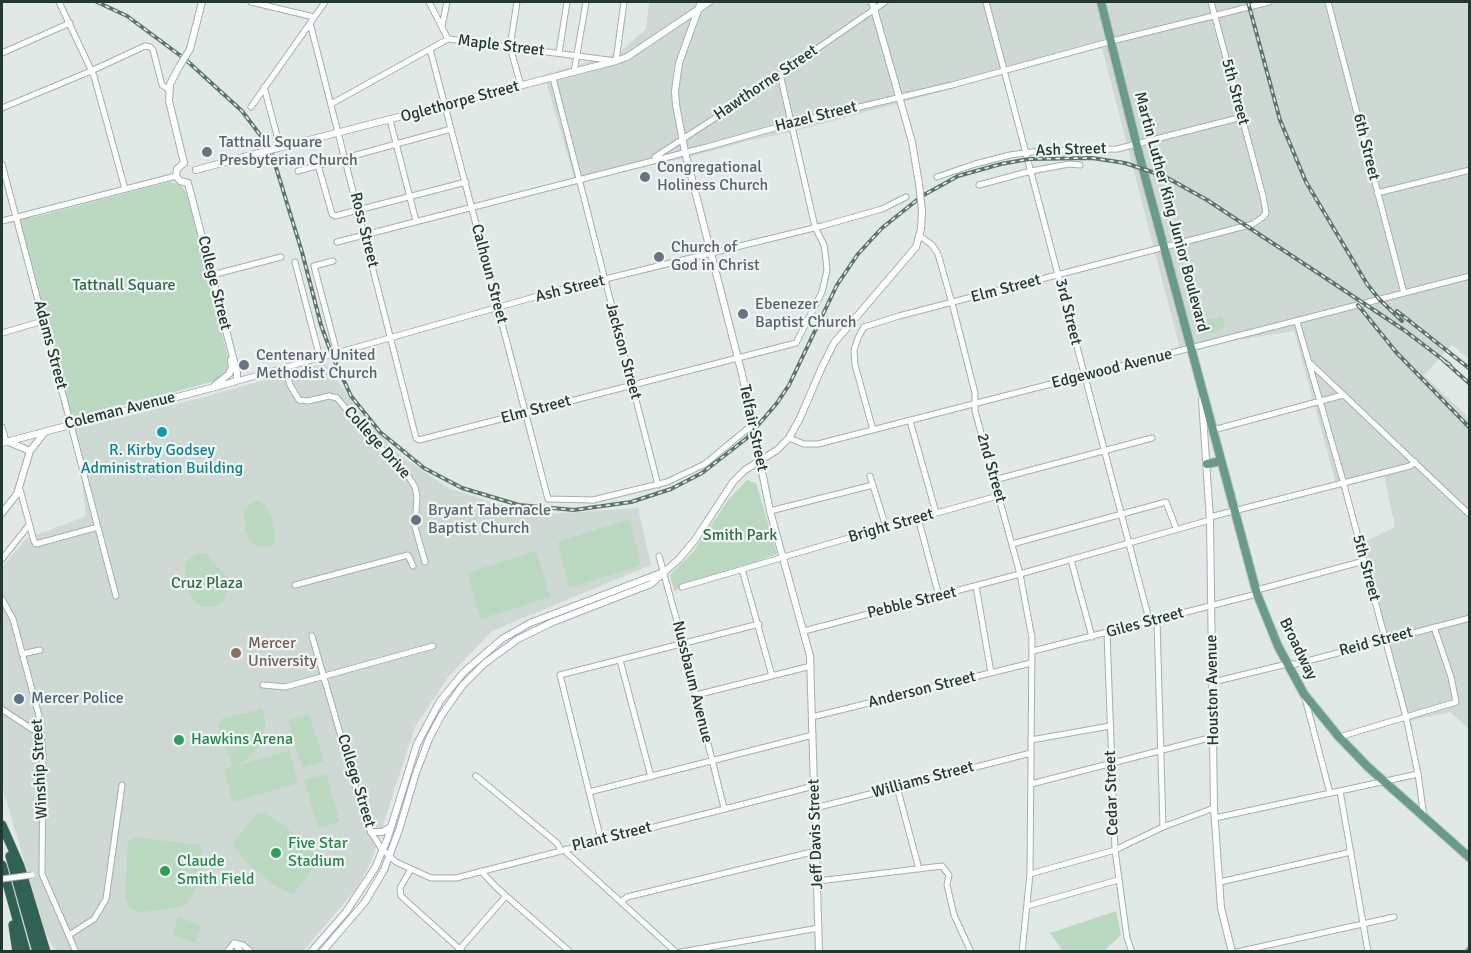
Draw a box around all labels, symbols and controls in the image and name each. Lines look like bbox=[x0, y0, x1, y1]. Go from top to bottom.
street label: Maple Street bbox=[457, 31, 545, 61]
street label: Hawthorne Street bbox=[710, 41, 822, 125]
street label: 5th Street bbox=[1217, 57, 1253, 127]
street label: Oglethorpe Street bbox=[399, 77, 521, 127]
street label: Martin Luther King Junior Boulevard bbox=[1130, 90, 1212, 334]
street label: Hazel Street bbox=[773, 98, 859, 136]
street label: 6th Street bbox=[1348, 112, 1384, 182]
place label: Tattnall Square Presbyterian Church bbox=[219, 133, 358, 171]
street label: Ash Street bbox=[1035, 139, 1107, 161]
marker: Tattnall Square Presbyterian Church bbox=[200, 145, 214, 159]
place label: Congregational Holiness Church bbox=[657, 158, 768, 196]
marker: Congregational Holiness Church bbox=[638, 170, 652, 184]
street label: Ross Street bbox=[345, 190, 383, 270]
street label: Calhoun Street bbox=[467, 222, 511, 326]
street label: College Street bbox=[193, 234, 235, 332]
place label: Church of God in Christ bbox=[671, 238, 760, 276]
marker: Church of God in Christ bbox=[652, 250, 666, 264]
street label: Elm Street bbox=[969, 270, 1043, 308]
street label: Ash Street bbox=[533, 271, 607, 307]
park label: Tattnall Square bbox=[72, 276, 176, 296]
street label: 3rd Street bbox=[1050, 277, 1086, 347]
place label: Ebenezer Baptist Church bbox=[755, 295, 856, 333]
street label: Adams Street bbox=[29, 298, 71, 392]
street label: Jackson Street bbox=[601, 300, 645, 402]
marker: Ebenezer Baptist Church bbox=[736, 307, 750, 321]
street label: Edgewood Avenue bbox=[1050, 345, 1174, 393]
place label: Centenary United Methodist Church bbox=[256, 346, 377, 384]
marker: Centenary United Methodist Church bbox=[237, 358, 251, 372]
street label: Telfair Street bbox=[734, 383, 772, 473]
street label: Coleman Avenue bbox=[63, 388, 177, 434]
street label: Elm Street bbox=[499, 391, 573, 429]
street label: College Drive bbox=[340, 403, 414, 483]
marker: R. Kirby Godsey Administration Building bbox=[155, 425, 169, 439]
street label: 2nd Street bbox=[972, 431, 1010, 505]
place label: R. Kirby Godsey Administration Building bbox=[81, 441, 243, 479]
place label: Bryant Tabernacle Baptist Church bbox=[428, 501, 551, 539]
street label: Bright Street bbox=[846, 505, 936, 547]
marker: Bryant Tabernacle Baptist Church bbox=[409, 513, 423, 527]
park label: Smith Park bbox=[703, 526, 777, 546]
street label: 5th Street bbox=[1348, 533, 1384, 603]
park label: Cruz Plaza bbox=[171, 574, 243, 594]
street label: Pebble Street bbox=[865, 583, 959, 623]
street label: Giles Street bbox=[1104, 603, 1186, 643]
street label: Broadway bbox=[1275, 615, 1321, 683]
street label: Nussbaum Avenue bbox=[668, 619, 716, 745]
street label: Reid Street bbox=[1337, 623, 1415, 661]
place label: Mercer University bbox=[248, 634, 317, 672]
street label: Houston Avenue bbox=[1202, 634, 1224, 746]
marker: Mercer University bbox=[229, 646, 243, 660]
street label: Anderson Street bbox=[866, 667, 978, 713]
place label: Mercer Police bbox=[31, 689, 124, 709]
marker: Mercer Police bbox=[12, 692, 26, 706]
street label: Winship Street bbox=[28, 718, 52, 820]
place label: Hawkins Arena bbox=[191, 730, 293, 750]
street label: College Street bbox=[333, 732, 379, 830]
marker: Hawkins Arena bbox=[172, 733, 186, 747]
street label: Cedar Street bbox=[1101, 750, 1123, 836]
street label: Williams Street bbox=[870, 757, 976, 803]
street label: Jeff Davis Street bbox=[804, 778, 828, 890]
street label: Plant Street bbox=[570, 818, 654, 856]
place label: Five Star Stadium bbox=[288, 834, 348, 872]
marker: Five Star Stadium bbox=[269, 846, 283, 860]
place label: Claude Smith Field bbox=[177, 852, 254, 890]
marker: Claude Smith Field bbox=[158, 864, 172, 878]

